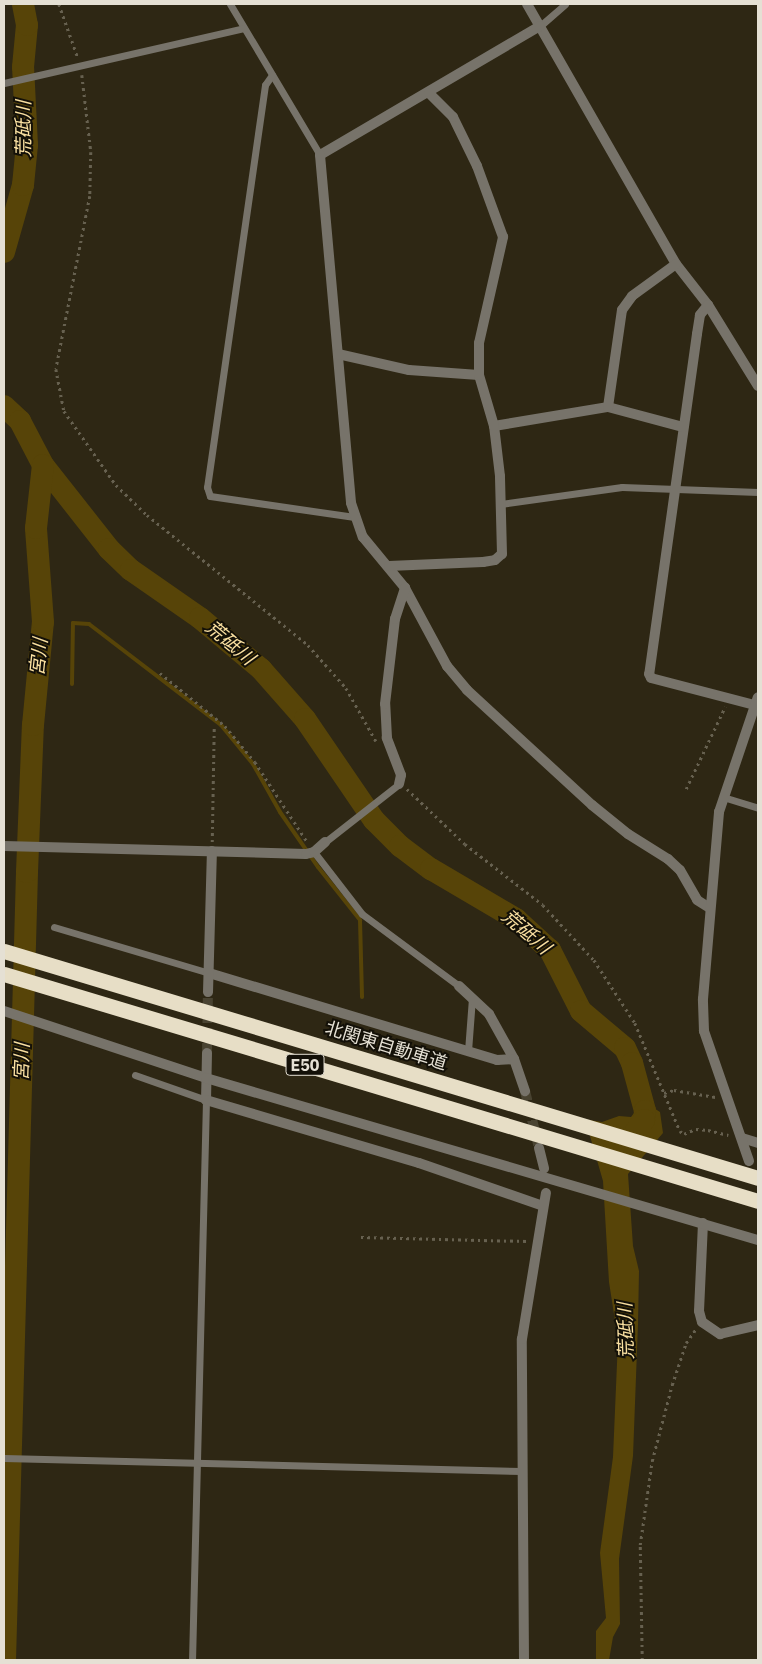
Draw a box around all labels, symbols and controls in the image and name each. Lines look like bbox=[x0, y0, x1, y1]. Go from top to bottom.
water label: 荒砥川 bbox=[13, 101, 35, 157]
water label: 荒砥川 bbox=[201, 616, 259, 670]
water label: 宮川 bbox=[26, 637, 52, 677]
water label: 荒砥川 bbox=[497, 905, 555, 959]
street label: 北関東自動車道 bbox=[323, 1017, 449, 1075]
water label: 宮川 bbox=[10, 1043, 34, 1081]
road number: E50 bbox=[285, 1052, 325, 1078]
water label: 荒砥川 bbox=[614, 1302, 638, 1360]

